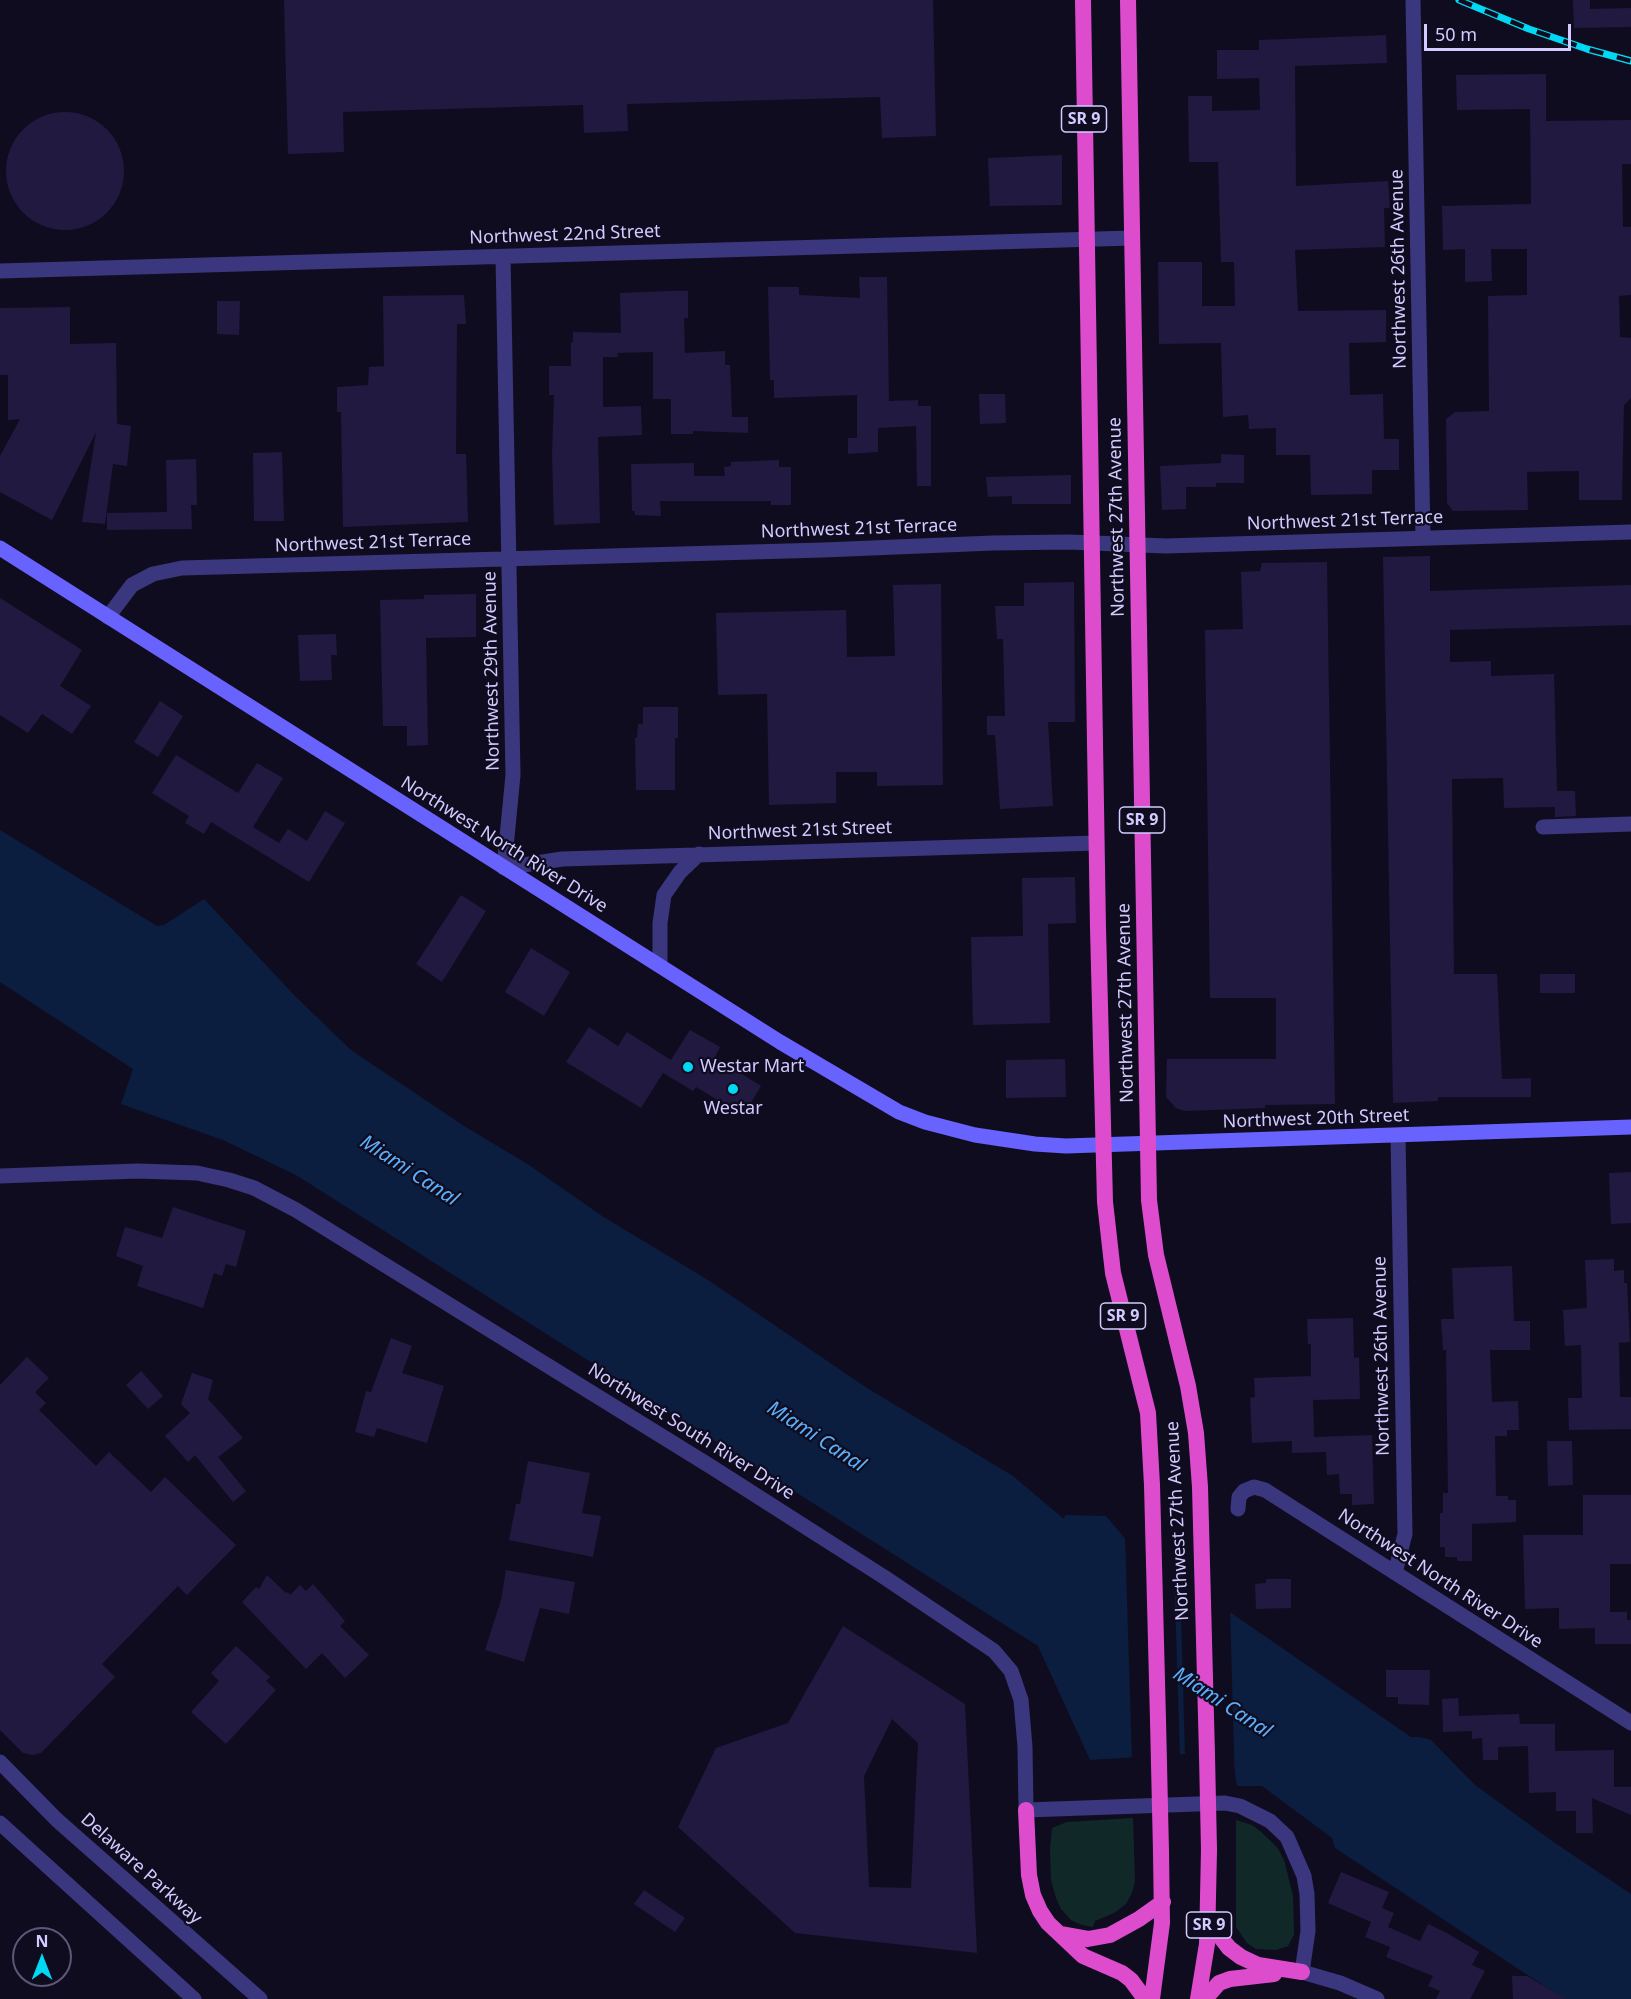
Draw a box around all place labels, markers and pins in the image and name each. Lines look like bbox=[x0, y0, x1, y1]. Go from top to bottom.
place label: Westar Mart bbox=[700, 1056, 804, 1078]
marker: Westar Mart bbox=[681, 1060, 695, 1074]
marker: Westar bbox=[726, 1082, 740, 1096]
place label: Westar bbox=[703, 1098, 763, 1120]

